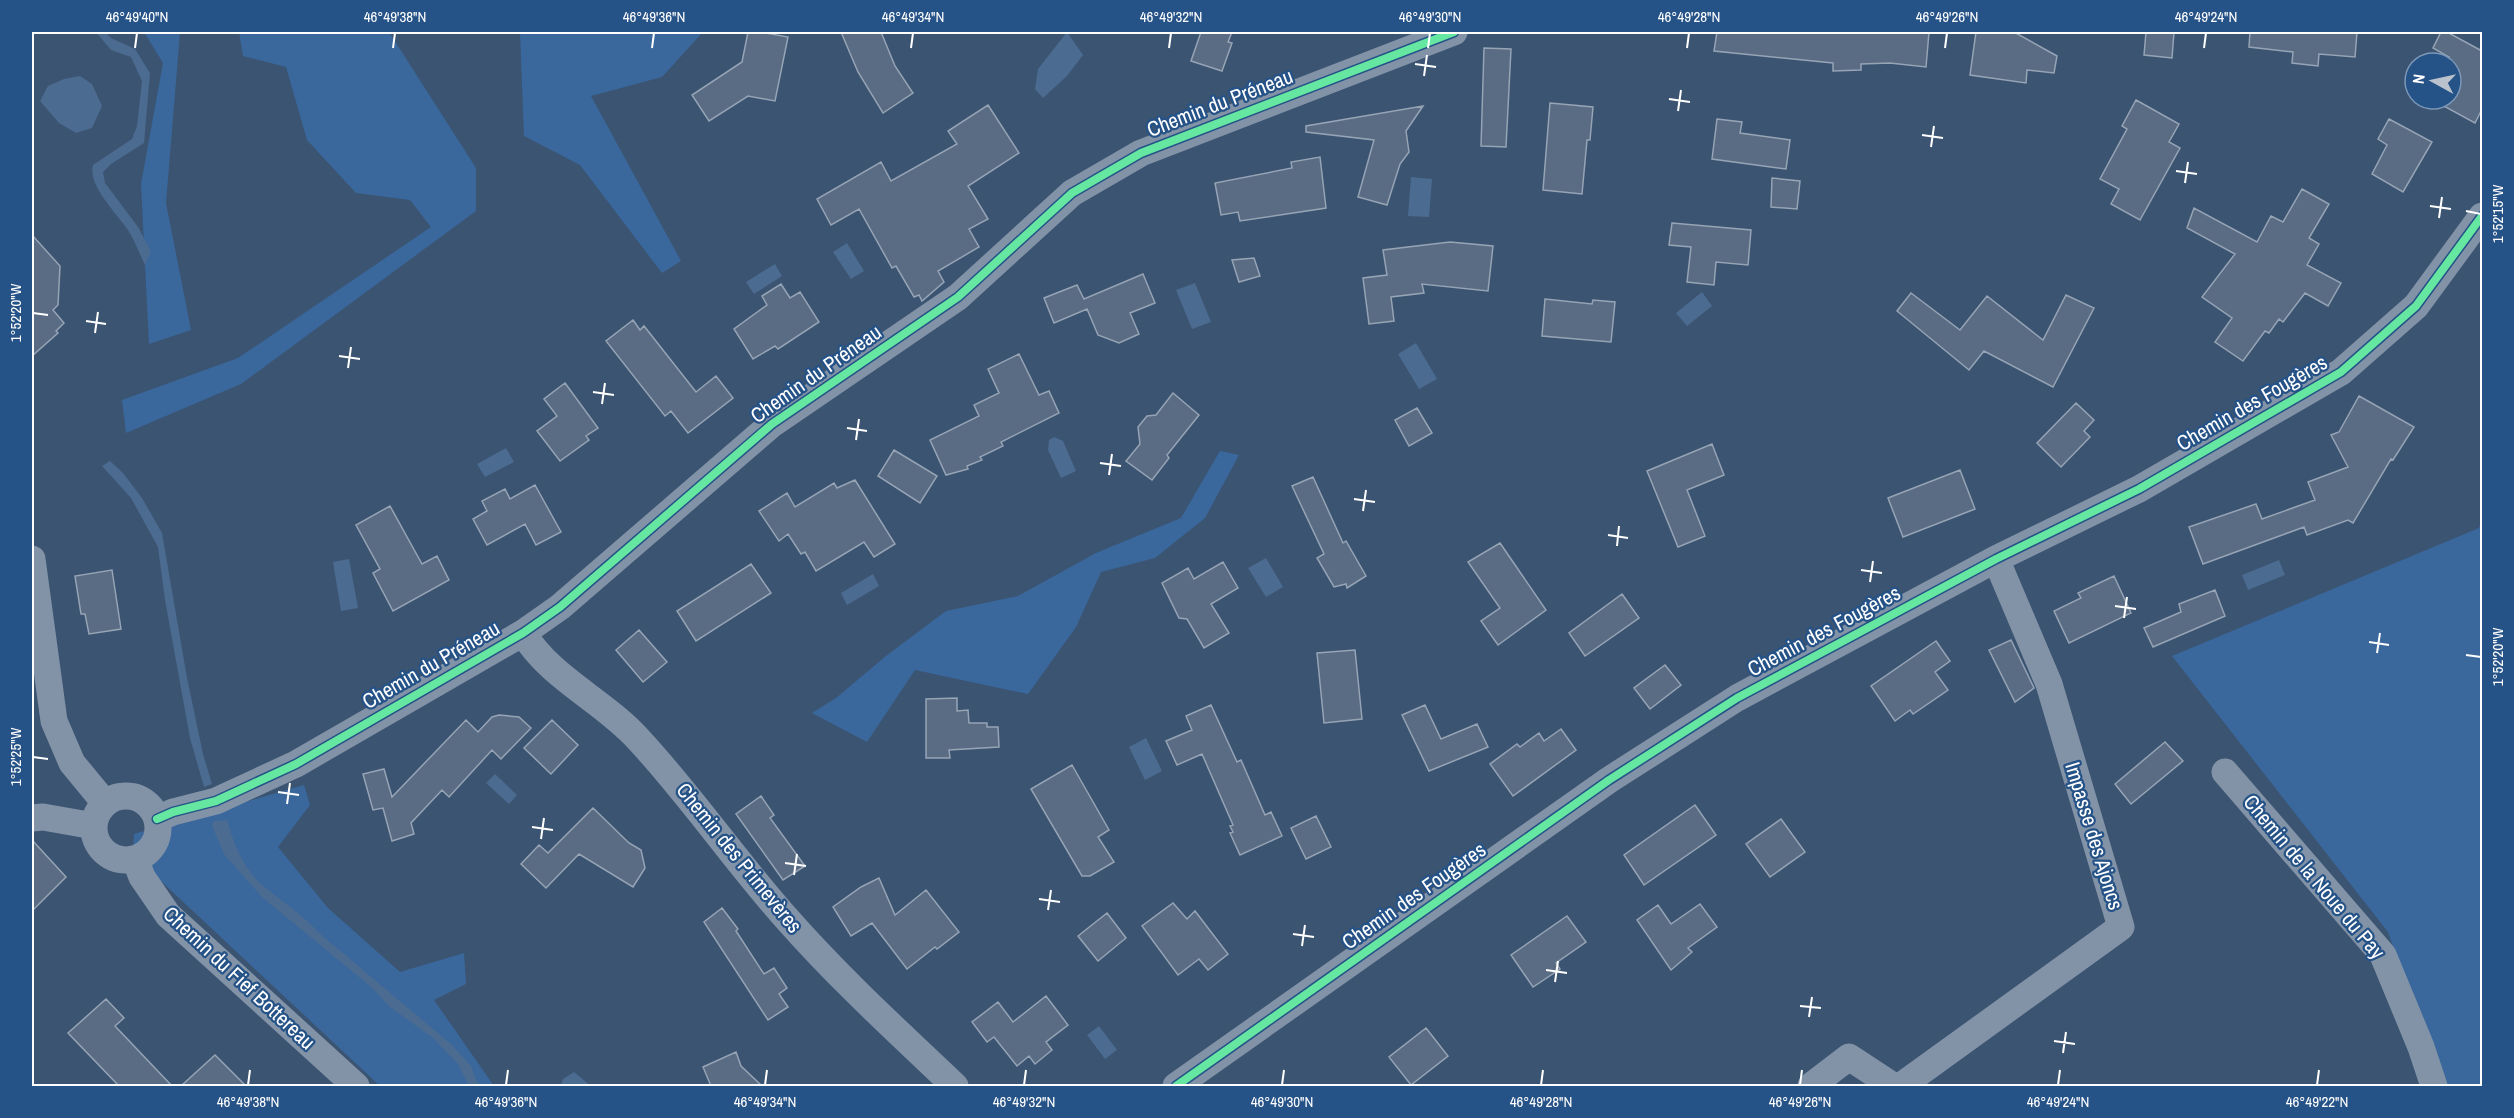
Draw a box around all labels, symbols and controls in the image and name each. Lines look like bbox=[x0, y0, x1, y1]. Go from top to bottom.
text: 46°49'40"N bbox=[106, 6, 168, 27]
text: 46°49'38"N bbox=[364, 6, 426, 27]
text: 46°49'36"N bbox=[623, 6, 685, 27]
text: 46°49'34"N bbox=[882, 6, 944, 27]
text: 46°49'32"N bbox=[1140, 6, 1202, 27]
text: 46°49'30"N bbox=[1399, 6, 1461, 27]
text: 46°49'28"N bbox=[1658, 6, 1720, 27]
text: 46°49'26"N bbox=[1916, 6, 1978, 27]
text: 46°49'24"N bbox=[2175, 6, 2237, 27]
north arrow bbox=[2403, 51, 2463, 111]
street label: Chemin du Préneau bbox=[1143, 61, 1297, 144]
text: N bbox=[2407, 73, 2430, 85]
text: 1°52'15"W bbox=[2487, 184, 2508, 243]
text: 1°52'20"W bbox=[5, 283, 26, 342]
street label: Chemin du Préneau bbox=[744, 318, 887, 430]
street label: Chemin des Fougères bbox=[2171, 348, 2332, 458]
street label: Chemin des Fougères bbox=[1742, 578, 1905, 683]
street label: Chemin du Préneau bbox=[357, 613, 505, 716]
text: 1°52'20"W bbox=[2487, 627, 2508, 686]
text: 1°52'25"W bbox=[5, 727, 26, 786]
street label: Impasse des Ajoncs bbox=[2058, 758, 2131, 913]
street label: Chemin des Primevères bbox=[670, 776, 809, 939]
street label: Chemin de la Noue du Pay bbox=[2237, 788, 2392, 965]
street label: Chemin des Fougères bbox=[1336, 835, 1491, 956]
street label: Chemin du Fief Bottereau bbox=[157, 899, 322, 1056]
text: 46°49'38"N bbox=[217, 1091, 279, 1112]
text: 46°49'36"N bbox=[475, 1091, 537, 1112]
text: 46°49'34"N bbox=[734, 1091, 796, 1112]
text: 46°49'32"N bbox=[993, 1091, 1055, 1112]
text: 46°49'30"N bbox=[1251, 1091, 1313, 1112]
text: 46°49'28"N bbox=[1510, 1091, 1572, 1112]
text: 46°49'26"N bbox=[1769, 1091, 1831, 1112]
text: 46°49'24"N bbox=[2027, 1091, 2089, 1112]
text: 46°49'22"N bbox=[2286, 1091, 2348, 1112]

